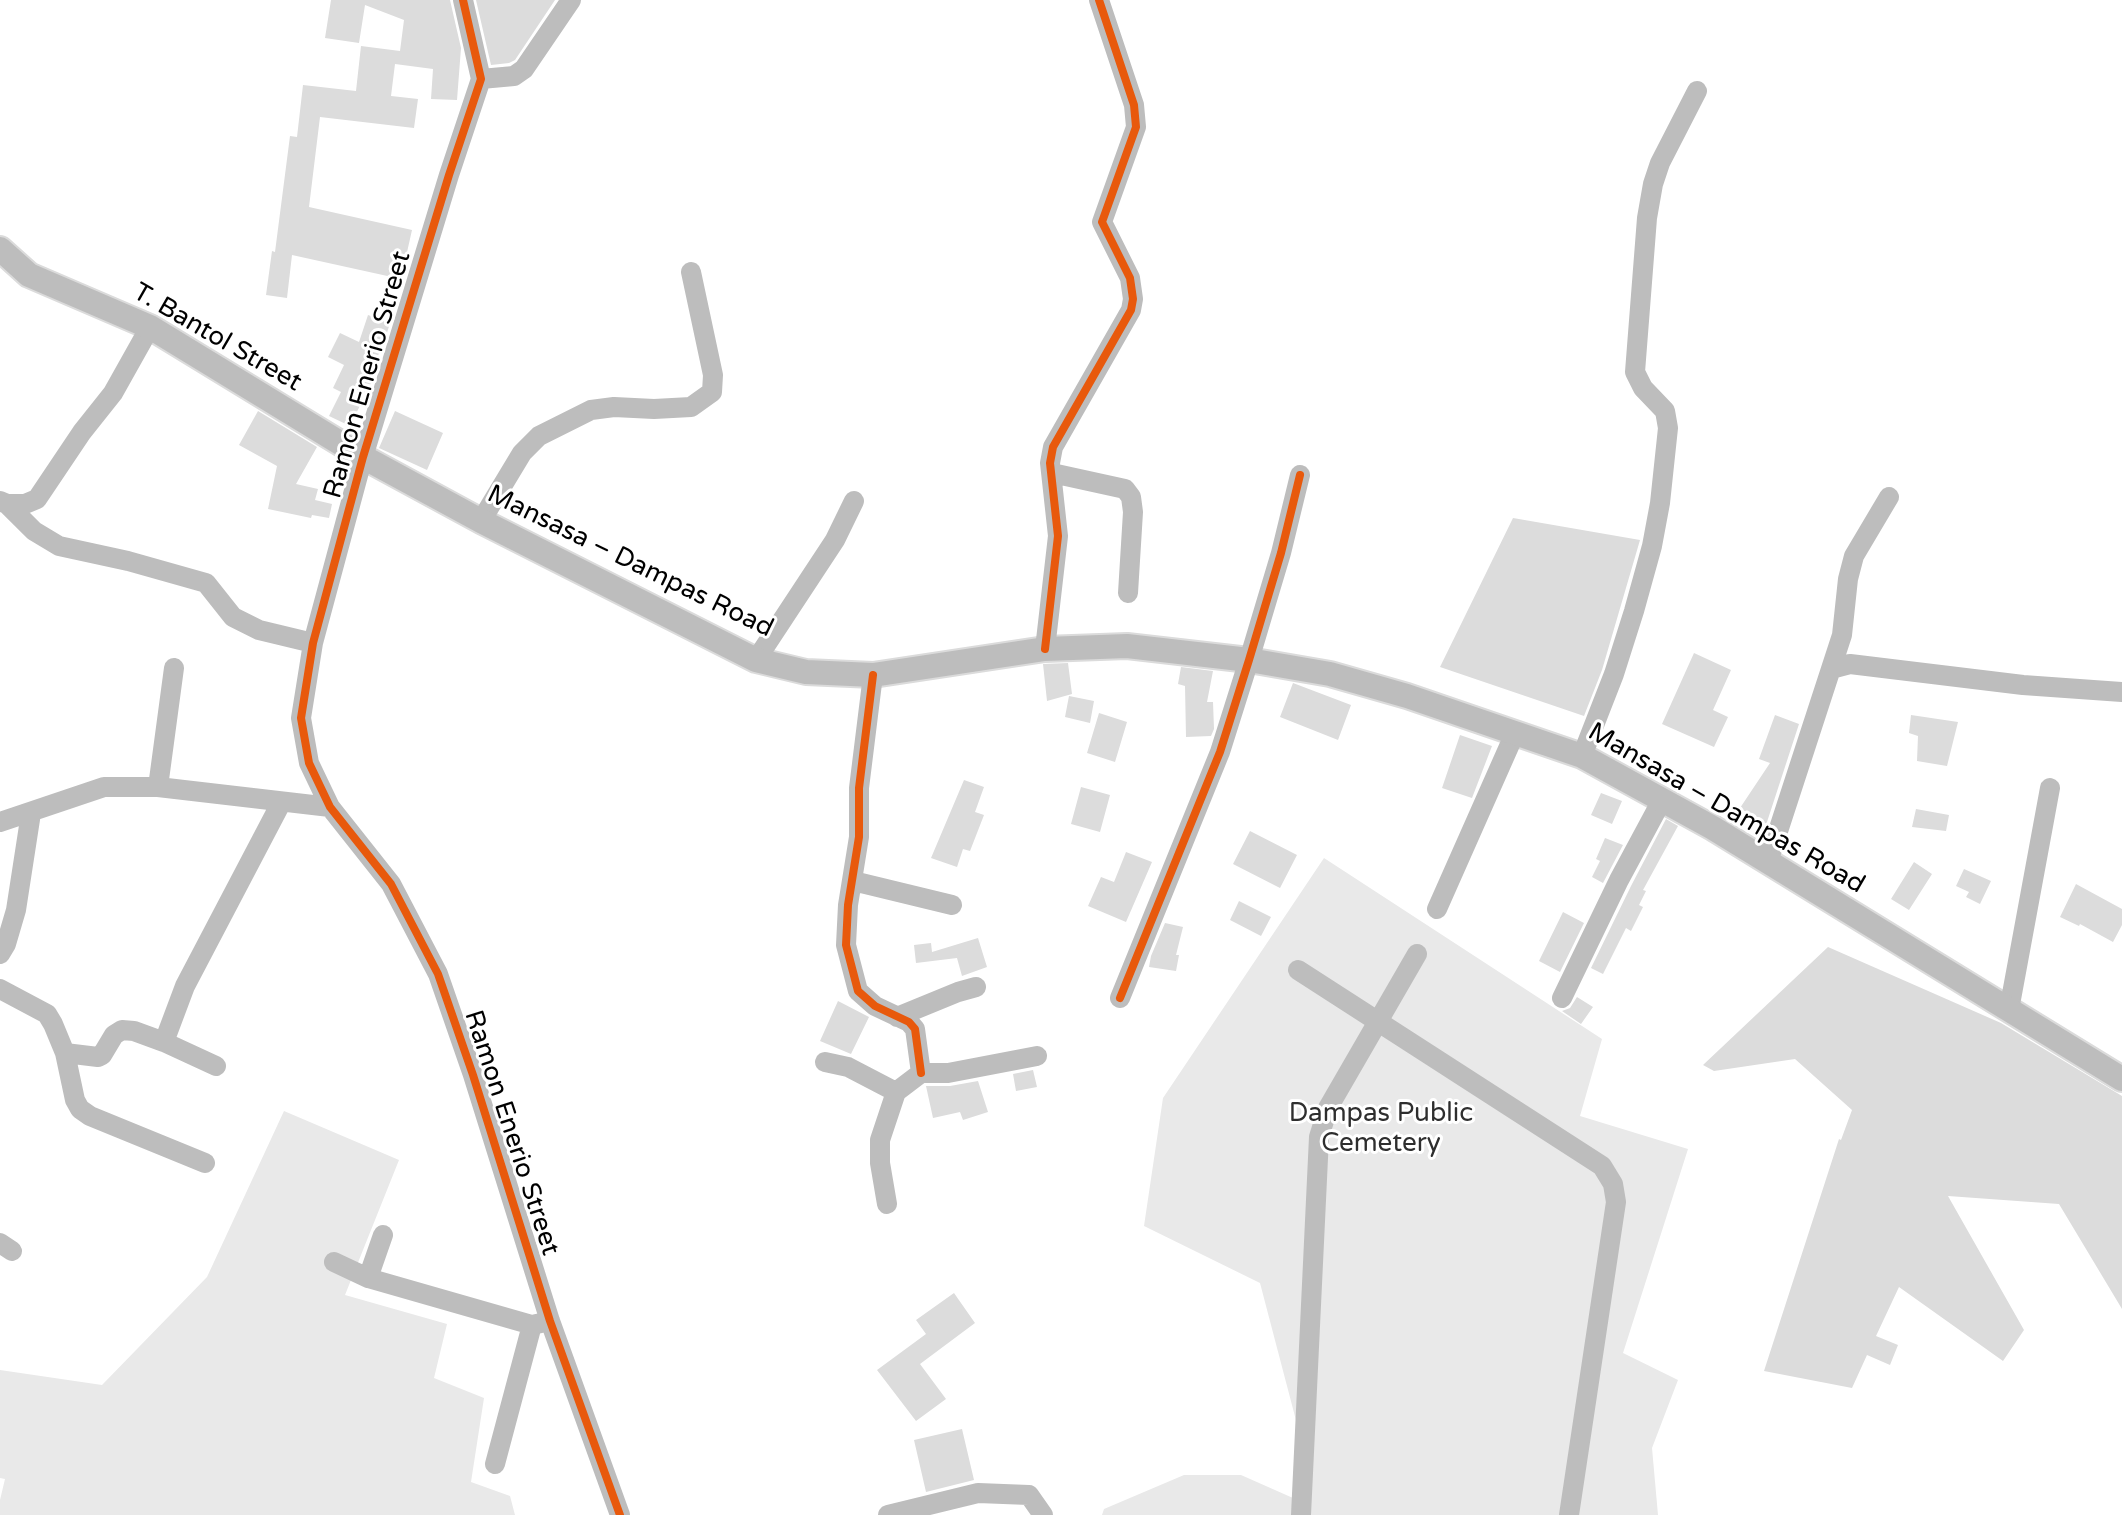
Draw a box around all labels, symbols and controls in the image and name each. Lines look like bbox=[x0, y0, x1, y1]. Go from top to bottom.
street label: Ramon Enerio Street bbox=[318, 248, 418, 502]
street label: T. Bantol Street bbox=[127, 277, 307, 399]
street label: Mansasa – Dampas Road bbox=[482, 479, 778, 645]
street label: Mansasa – Dampas Road bbox=[1582, 717, 1870, 901]
street label: Ramon Enerio Street bbox=[457, 1007, 565, 1259]
park label: Dampas Public Cemetery bbox=[1289, 1098, 1473, 1160]

